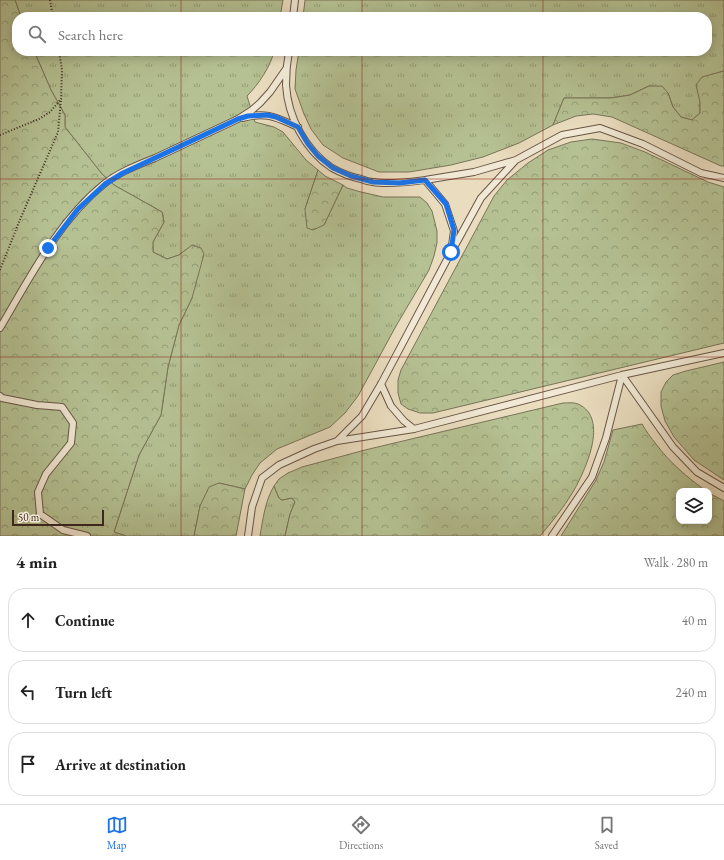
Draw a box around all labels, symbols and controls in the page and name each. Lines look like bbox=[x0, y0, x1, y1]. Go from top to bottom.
search box bbox=[12, 12, 712, 56]
icon: search bbox=[26, 23, 48, 45]
text: Search here bbox=[58, 25, 123, 44]
route end bbox=[39, 239, 57, 257]
route start bbox=[442, 243, 460, 261]
map controls bbox=[676, 488, 712, 524]
button: layers bbox=[676, 488, 712, 524]
scale bar bbox=[12, 508, 104, 527]
text: 50 m bbox=[18, 510, 39, 524]
text: 4 min bbox=[16, 551, 57, 573]
text: Walk · 280 m bbox=[644, 554, 708, 571]
icon: ahead bbox=[17, 609, 39, 631]
text: Continue bbox=[55, 611, 115, 630]
text: 40 m bbox=[682, 612, 707, 629]
icon: left bbox=[17, 681, 39, 703]
text: Turn left bbox=[55, 683, 112, 702]
text: 240 m bbox=[676, 684, 707, 701]
icon: arrive bbox=[17, 753, 39, 775]
text: Arrive at destination bbox=[55, 755, 186, 774]
tab: Map bbox=[106, 814, 128, 852]
tab: Directions bbox=[339, 814, 383, 852]
tab: Saved bbox=[595, 814, 618, 852]

